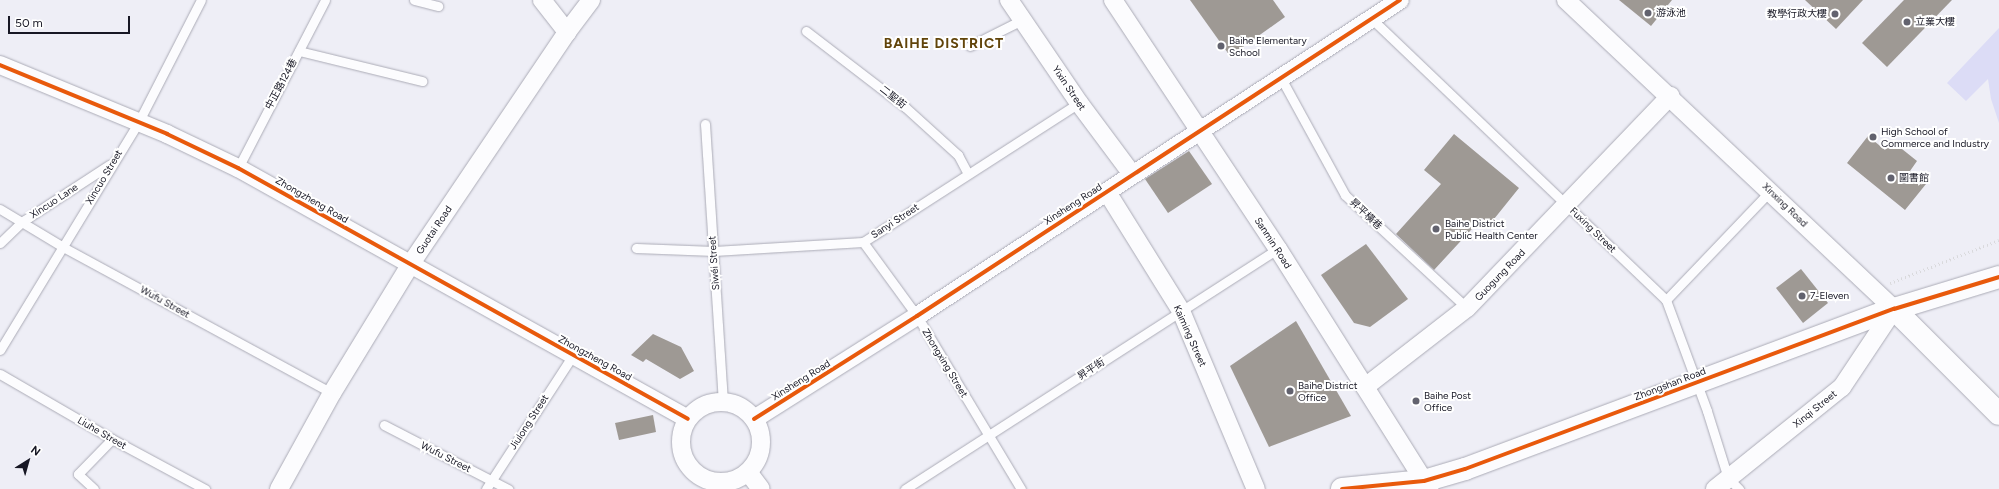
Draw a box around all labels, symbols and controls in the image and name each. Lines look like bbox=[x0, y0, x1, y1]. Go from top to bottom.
place label: 游泳池 bbox=[1656, 7, 1686, 19]
scale bar bbox=[10, 8, 132, 34]
marker: 游泳池 bbox=[1643, 8, 1653, 18]
place label: 教學行政大樓 bbox=[1767, 8, 1827, 20]
marker: 教學行政大樓 bbox=[1830, 9, 1840, 19]
text: 50 m bbox=[15, 16, 43, 30]
place label: 立業大樓 bbox=[1915, 16, 1955, 28]
marker: 立業大樓 bbox=[1902, 17, 1912, 27]
place label: Baihe Elementary School bbox=[1229, 34, 1307, 58]
district label: BAIHE DISTRICT bbox=[884, 36, 1004, 52]
marker: Baihe Elementary School bbox=[1216, 41, 1226, 51]
street label: 中正路124巷 bbox=[263, 56, 299, 112]
street label: Yixin Street bbox=[1050, 63, 1088, 113]
street label: 二聖街 bbox=[877, 83, 909, 111]
place label: High School of Commerce and Industry bbox=[1881, 125, 1989, 148]
marker: High School of Commerce and Industry bbox=[1868, 132, 1878, 142]
street label: Xincuo Street bbox=[83, 148, 125, 206]
place label: 圖書館 bbox=[1899, 172, 1929, 184]
marker: 圖書館 bbox=[1886, 173, 1896, 183]
street label: Zhongzheng Road bbox=[273, 174, 351, 226]
street label: Xincuo Lane bbox=[28, 181, 80, 221]
street label: Xinsheng Road bbox=[1042, 181, 1104, 227]
street label: Xinxing Road bbox=[1760, 181, 1810, 229]
street label: 昇平橫巷 bbox=[1347, 196, 1385, 232]
street label: Sanyi Street bbox=[869, 201, 921, 241]
street label: Guotai Road bbox=[413, 204, 455, 256]
street label: Fuxing Street bbox=[1567, 205, 1619, 255]
street label: Sanmin Road bbox=[1252, 215, 1294, 271]
place label: Baihe District Public Health Center bbox=[1445, 217, 1538, 240]
marker: Baihe District Public Health Center bbox=[1430, 223, 1442, 235]
street label: Sìwéi Street bbox=[706, 235, 722, 291]
street label: Guogung Road bbox=[1472, 247, 1528, 303]
street label: Wufu Street bbox=[138, 283, 192, 321]
place label: 7-Eleven bbox=[1810, 290, 1849, 302]
marker: 7-Eleven bbox=[1797, 291, 1807, 301]
street label: Kaiming Street bbox=[1171, 303, 1209, 369]
street label: Zhongxing Street bbox=[920, 326, 970, 400]
street label: Zhongzheng Road bbox=[556, 333, 634, 383]
street label: 昇平街 bbox=[1075, 356, 1107, 382]
street label: Xinsheng Road bbox=[770, 357, 832, 403]
street label: Zhongshan Road bbox=[1633, 365, 1707, 403]
place label: Baihe District Office bbox=[1298, 379, 1358, 402]
marker: Baihe District Office bbox=[1285, 386, 1295, 396]
street label: Xinqi Street bbox=[1791, 388, 1839, 430]
place label: Baihe Post Office bbox=[1424, 389, 1471, 412]
street label: Jiulong Street bbox=[507, 392, 551, 452]
marker: Baihe Post Office bbox=[1411, 396, 1421, 406]
street label: Liuhe Street bbox=[75, 414, 129, 452]
street label: Wufu Street bbox=[419, 439, 473, 475]
north arrow bbox=[8, 441, 48, 481]
text: N bbox=[28, 443, 43, 459]

